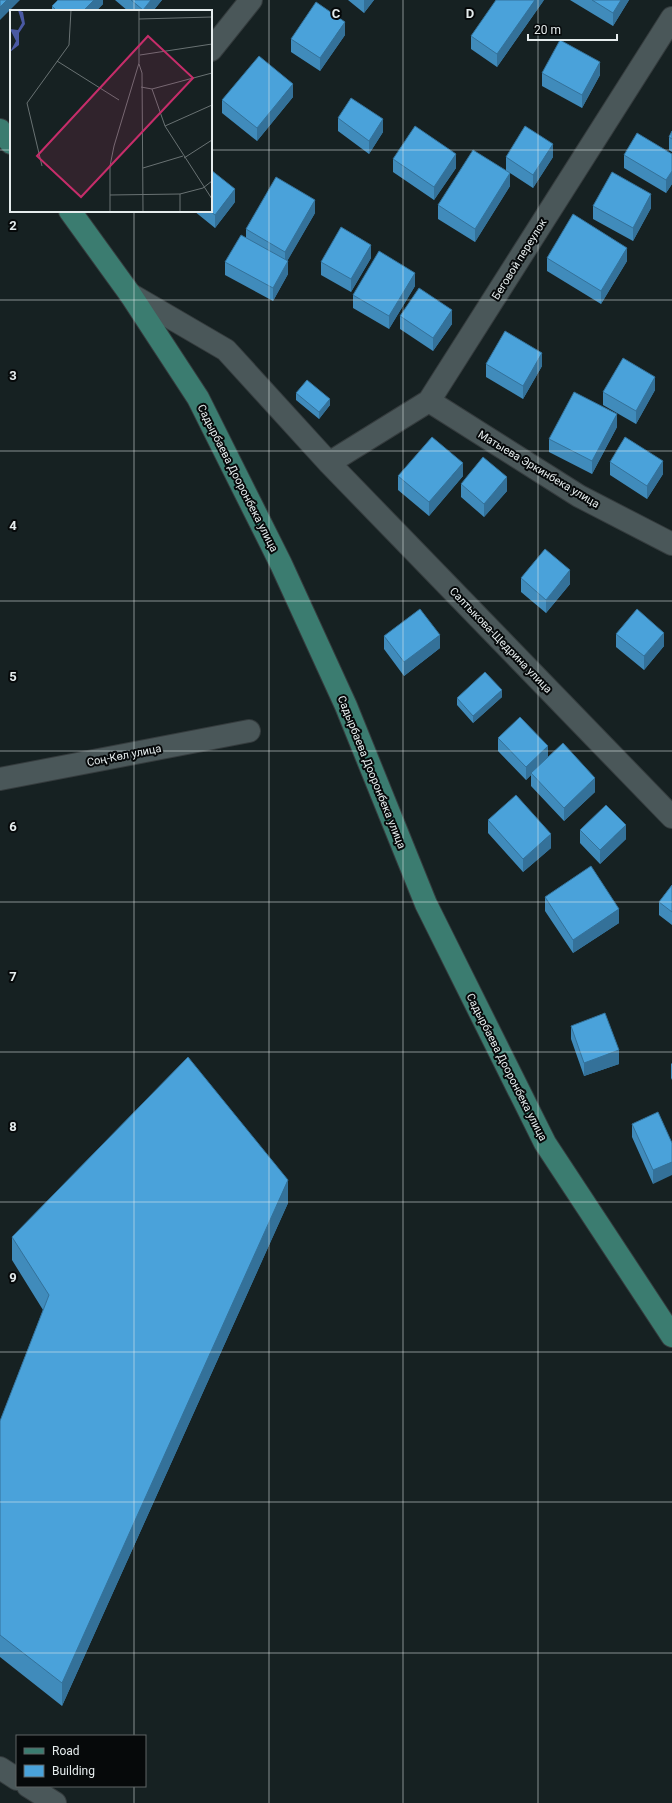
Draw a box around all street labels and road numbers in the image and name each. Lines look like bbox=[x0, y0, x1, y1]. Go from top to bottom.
street label: Беговой переулок bbox=[489, 216, 550, 302]
street label: Садырбаева Дооронбека улица bbox=[195, 402, 281, 554]
street label: Матыева Эркинбека улица bbox=[476, 428, 602, 511]
street label: Салтыкова-Щедрина улица bbox=[447, 585, 555, 696]
street label: Садырбаева Дооронбека улица bbox=[335, 694, 408, 851]
street label: Соң-Көл улица bbox=[86, 742, 162, 769]
street label: Садырбаева Дооронбека улица bbox=[464, 991, 550, 1143]

